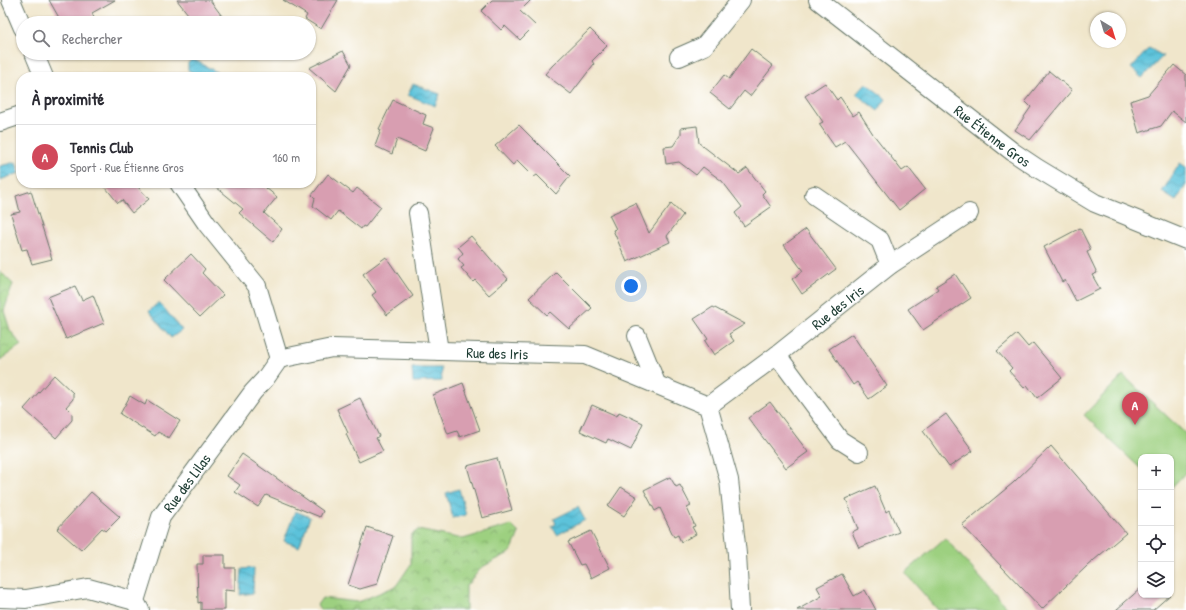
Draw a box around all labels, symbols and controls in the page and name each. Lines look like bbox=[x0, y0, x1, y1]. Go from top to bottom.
north arrow bbox=[1090, 12, 1126, 48]
search box bbox=[16, 16, 316, 60]
icon: search bbox=[30, 27, 52, 49]
text: Rechercher bbox=[62, 28, 123, 49]
text: À proximité bbox=[32, 87, 104, 110]
street label: Rue Étienne Gros bbox=[950, 100, 1035, 172]
text: Tennis Club bbox=[70, 137, 134, 158]
text: A bbox=[42, 148, 48, 166]
text: 160 m bbox=[272, 148, 300, 166]
text: Sport · Rue Étienne Gros bbox=[70, 158, 184, 176]
your location bbox=[621, 276, 641, 296]
street label: Rue des Iris bbox=[807, 279, 868, 334]
street label: Rue des Iris bbox=[466, 341, 529, 364]
pin: A bbox=[1122, 392, 1148, 425]
street label: Rue des Lilas bbox=[158, 449, 215, 516]
map controls bbox=[1138, 454, 1174, 598]
button: + bbox=[1138, 454, 1174, 490]
button: − bbox=[1138, 490, 1174, 526]
button: locate bbox=[1138, 526, 1174, 562]
button: layers bbox=[1138, 562, 1174, 598]

